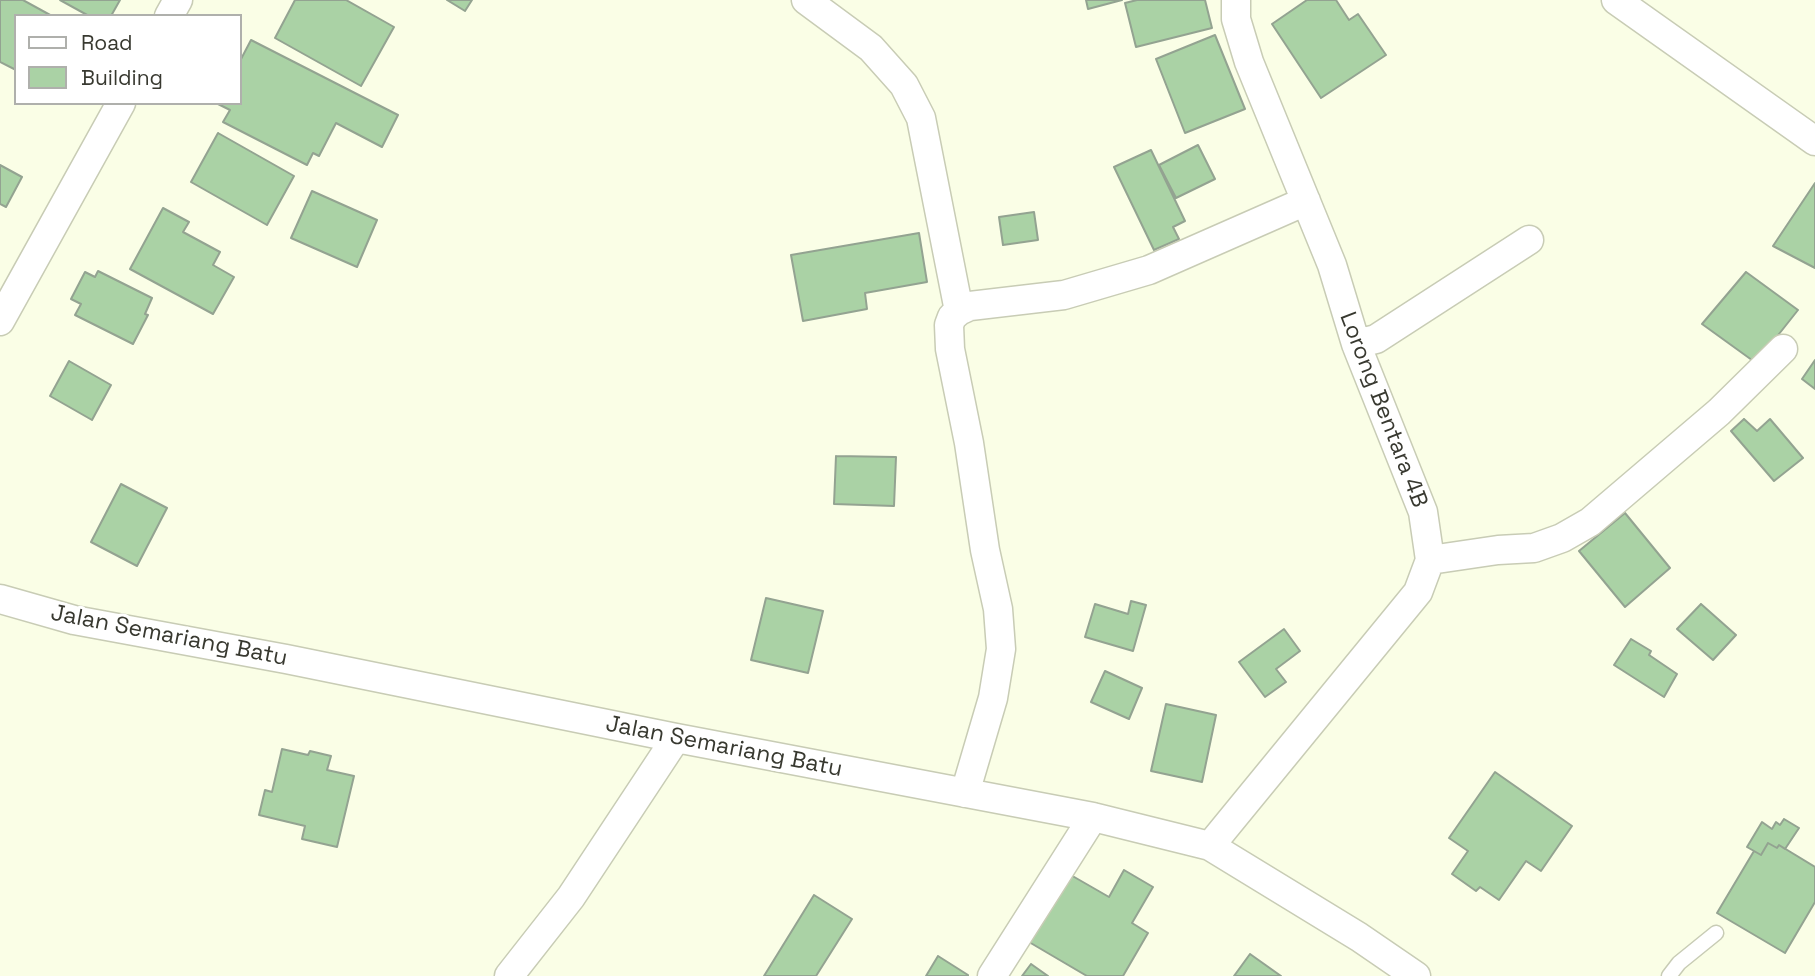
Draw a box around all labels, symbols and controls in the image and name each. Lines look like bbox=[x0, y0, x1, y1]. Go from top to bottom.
legend bbox=[14, 14, 242, 105]
text: Road bbox=[81, 29, 133, 56]
text: Building bbox=[81, 64, 163, 91]
street label: Lorong Bentara 4B bbox=[1333, 308, 1433, 512]
street label: Jalan Semariang Batu bbox=[48, 600, 290, 672]
street label: Jalan Semariang Batu bbox=[603, 711, 845, 783]

